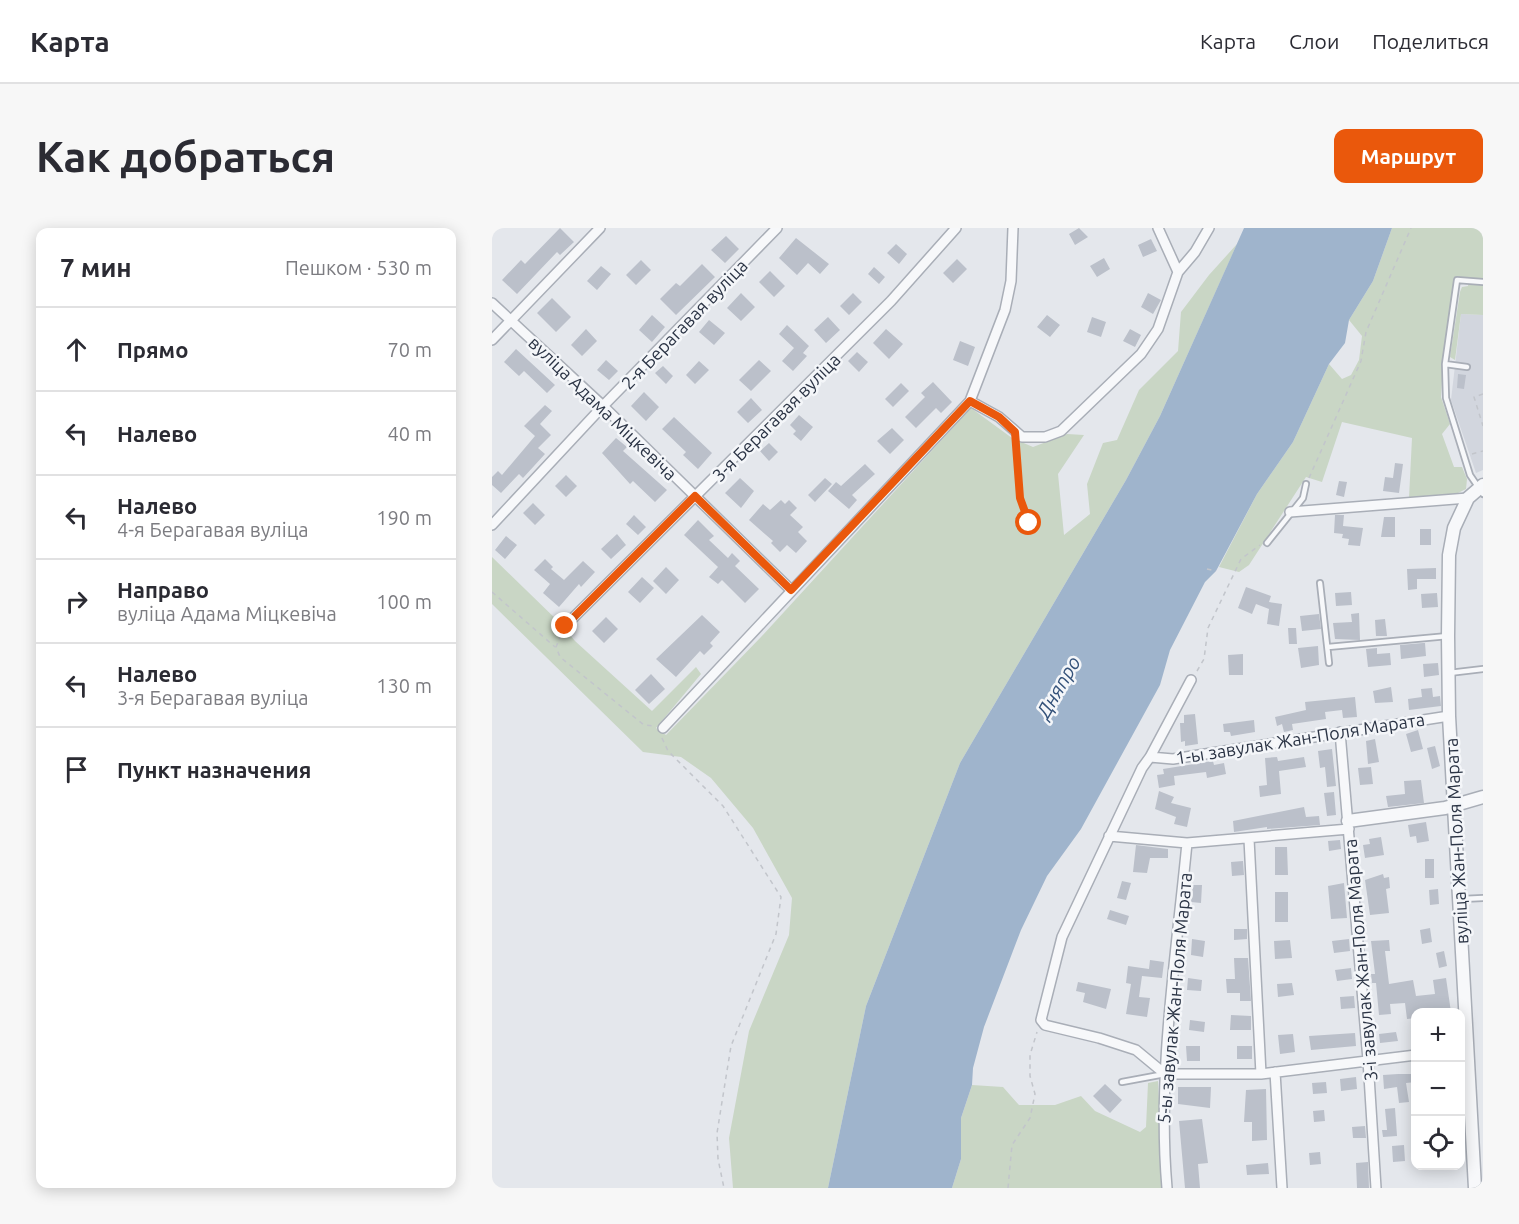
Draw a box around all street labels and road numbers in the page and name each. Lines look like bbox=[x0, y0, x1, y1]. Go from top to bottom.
street label: 2-я Берагавая вуліца bbox=[617, 255, 751, 393]
street label: вуліца Адама Міцкевіча bbox=[525, 332, 681, 484]
street label: 3-я Берагавая вуліца bbox=[708, 349, 844, 485]
street label: 1-ы завулак Жан-Поля Марата bbox=[1174, 708, 1426, 768]
street label: вуліца Жан-Поля Марата bbox=[1441, 737, 1471, 945]
street label: 3-і завулак Жан-Поля Марата bbox=[1339, 838, 1381, 1082]
street label: 5-ы завулак Жан-Поля Марата bbox=[1153, 872, 1195, 1124]

